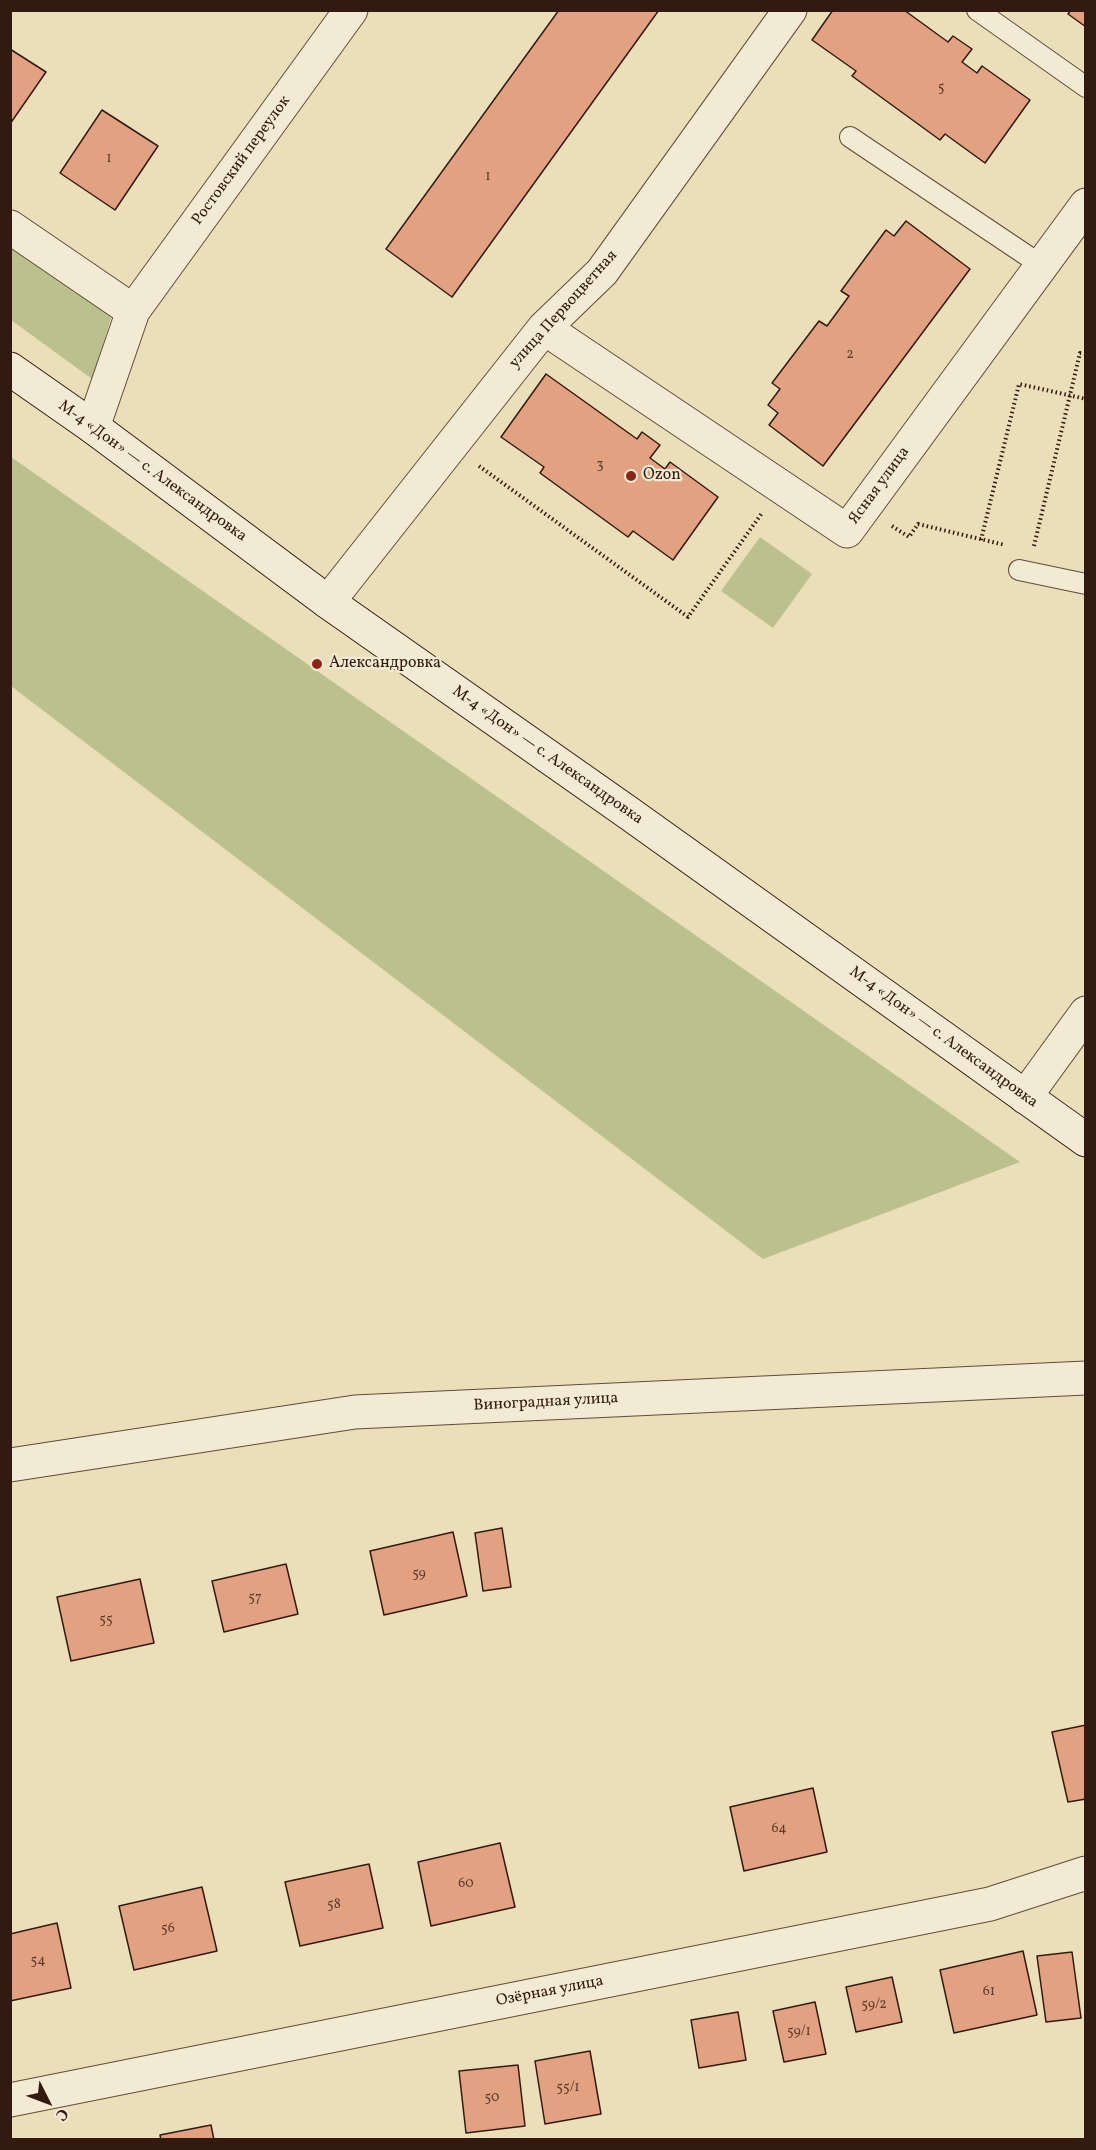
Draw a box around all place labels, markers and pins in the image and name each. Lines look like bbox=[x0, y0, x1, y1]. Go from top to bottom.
place label: Ozon bbox=[643, 466, 681, 486]
marker: Ozon bbox=[624, 469, 638, 483]
place label: Александровка bbox=[329, 654, 441, 674]
marker: Александровка bbox=[310, 657, 324, 671]

